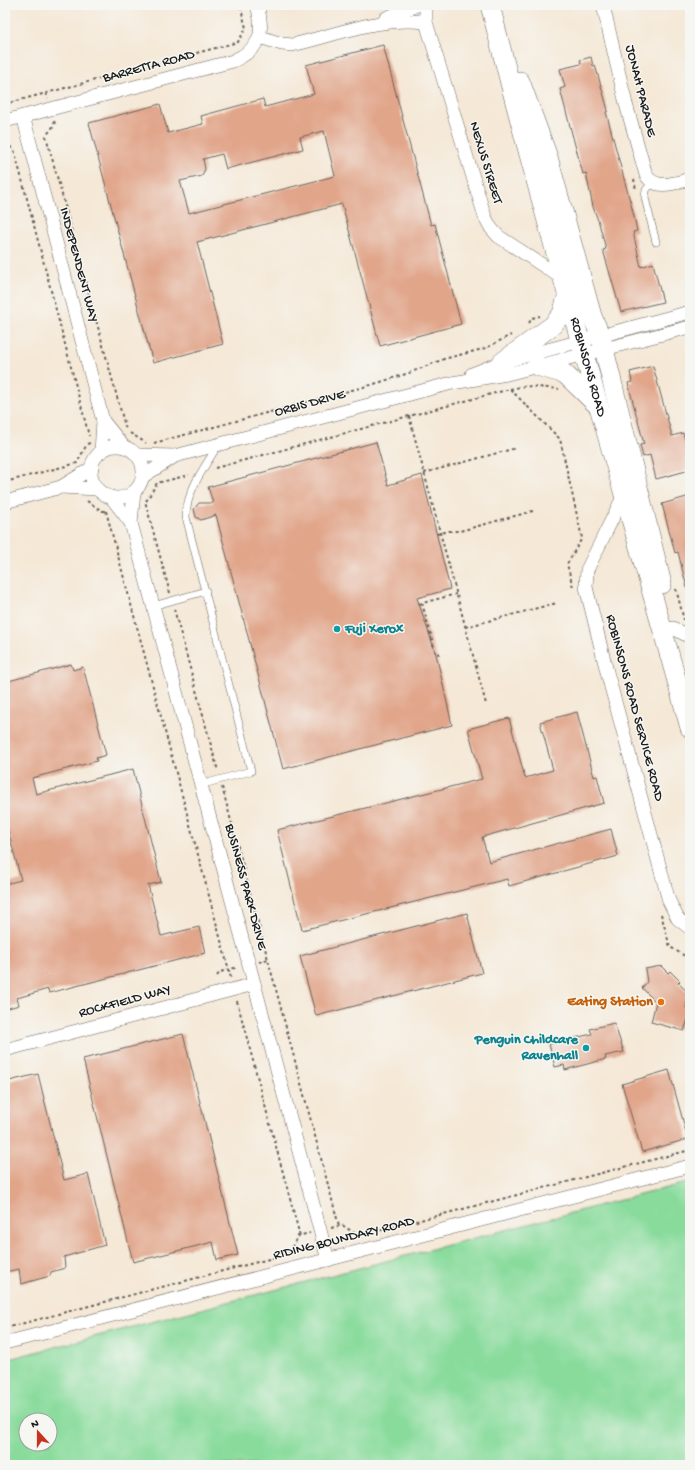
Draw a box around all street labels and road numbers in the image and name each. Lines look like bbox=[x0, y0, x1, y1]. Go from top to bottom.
street label: JONAH PARADE bbox=[620, 43, 660, 140]
street label: BARRETTA ROAD bbox=[100, 46, 198, 88]
street label: NEXUS STREET bbox=[464, 120, 506, 207]
street label: INDEPENDENT WAY bbox=[54, 206, 102, 324]
street label: ROBINSONS ROAD bbox=[566, 315, 610, 420]
street label: ORBIS DRIVE bbox=[273, 386, 348, 422]
street label: ROBINSONS ROAD SERVICE ROAD bbox=[601, 613, 667, 804]
street label: BUSINESS PARK DRIVE bbox=[220, 821, 270, 953]
street label: ROCKFIELD WAY bbox=[77, 982, 173, 1022]
street label: RIDING BOUNDARY ROAD bbox=[272, 1213, 417, 1265]

